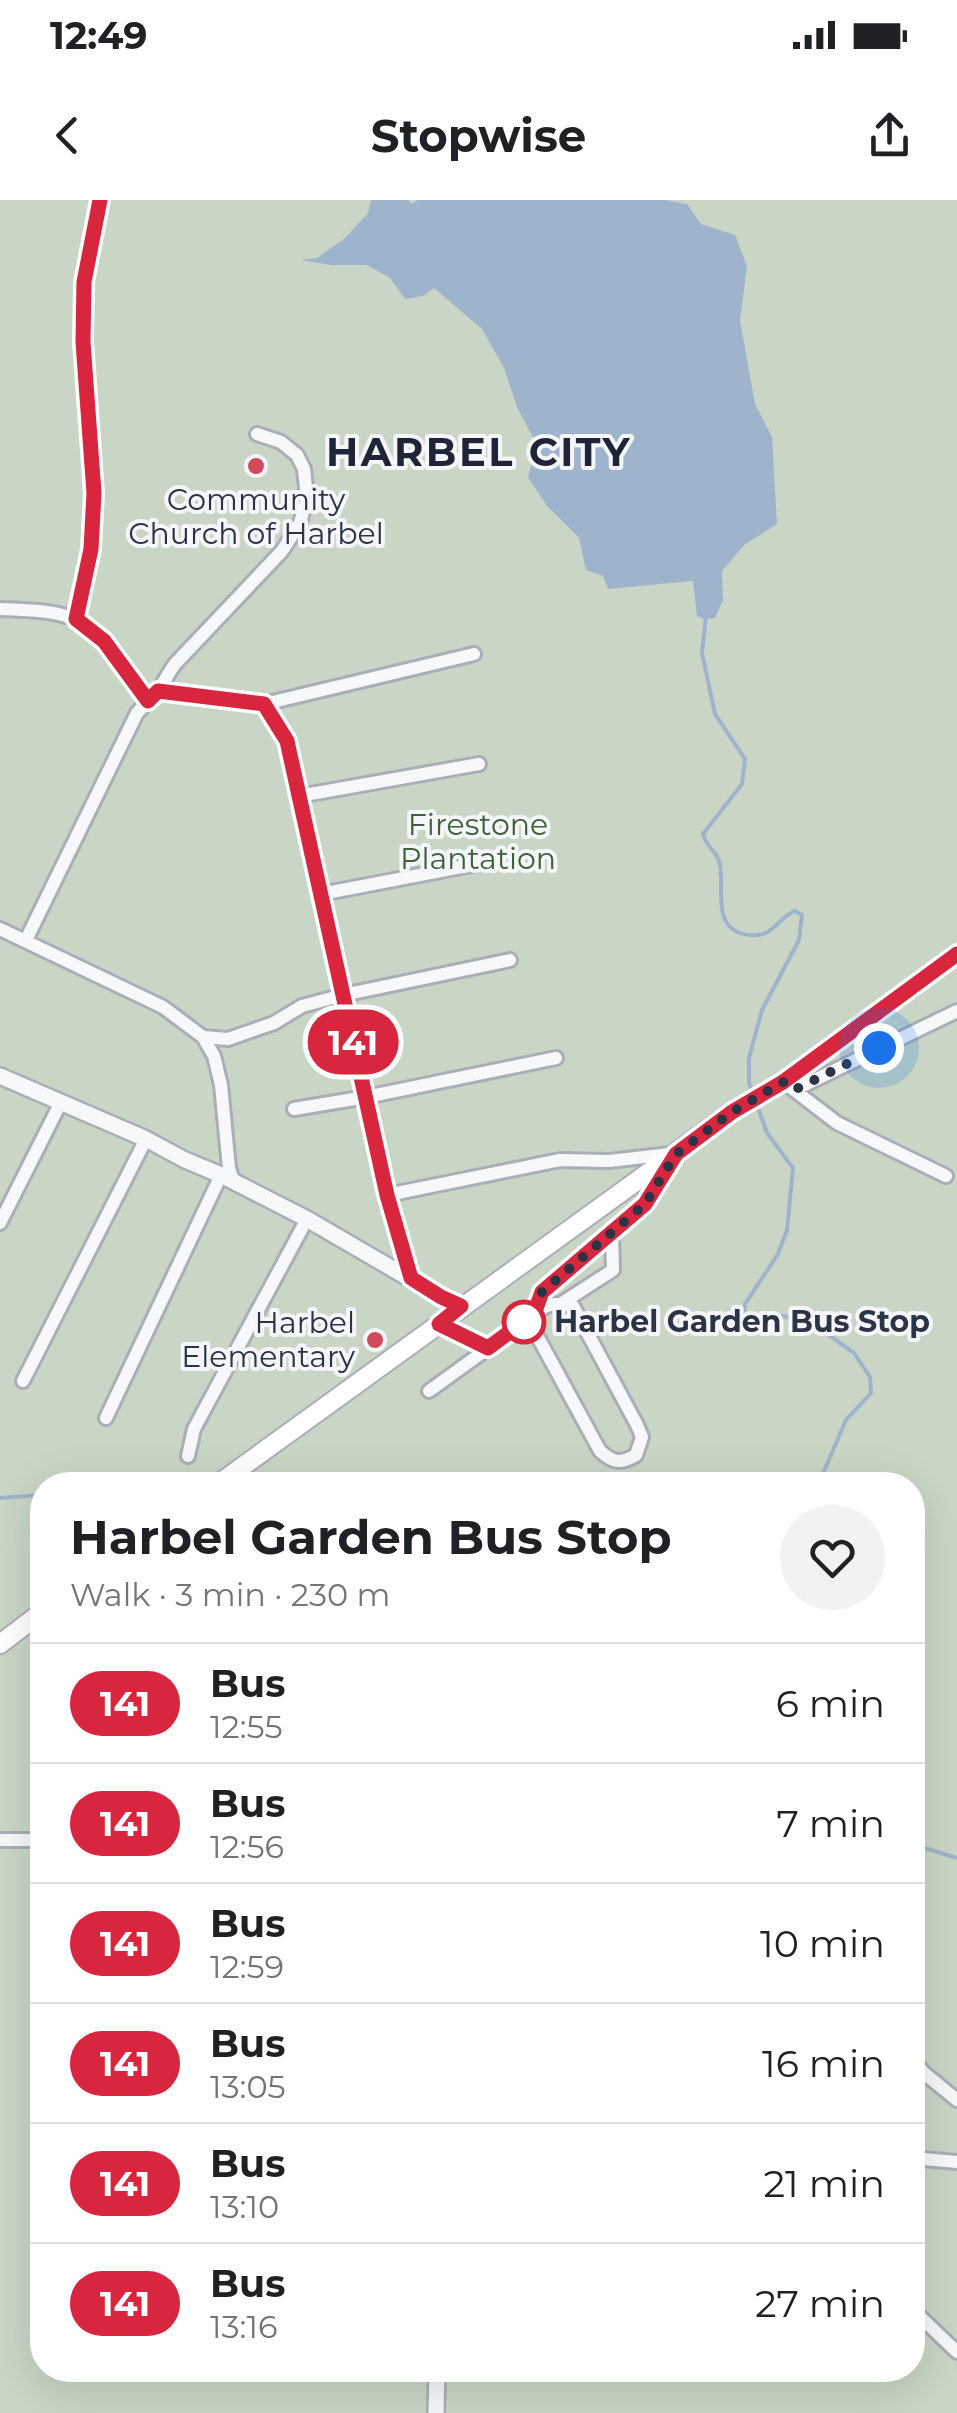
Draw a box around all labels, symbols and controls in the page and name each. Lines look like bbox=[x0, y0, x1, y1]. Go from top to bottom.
text: 12:49 bbox=[50, 12, 148, 59]
icon: back bbox=[40, 108, 95, 163]
text: Stopwise bbox=[371, 108, 586, 163]
icon: share bbox=[862, 108, 917, 163]
district label: HARBEL CITY bbox=[326, 427, 632, 476]
marker: Community Church of Harbel bbox=[245, 455, 267, 477]
place label: Community Church of Harbel bbox=[128, 481, 384, 552]
park label: Firestone Plantation bbox=[400, 806, 556, 877]
line badge: 141 bbox=[296, 1010, 410, 1074]
text: 141 bbox=[328, 1021, 378, 1064]
your location bbox=[854, 1023, 904, 1073]
marker: Harbel Garden Bus Stop bbox=[503, 1301, 545, 1343]
place label: Harbel Garden Bus Stop bbox=[554, 1303, 930, 1340]
place label: Harbel Elementary bbox=[181, 1304, 356, 1375]
marker: Harbel Elementary bbox=[364, 1329, 386, 1351]
button: heart bbox=[780, 1505, 885, 1610]
text: Harbel Garden Bus Stop bbox=[70, 1508, 672, 1566]
text: Walk · 3 min · 230 m bbox=[70, 1575, 390, 1614]
text: Bus bbox=[210, 1660, 285, 1707]
text: 6 min bbox=[776, 1680, 885, 1727]
text: 141 bbox=[100, 1682, 150, 1725]
text: 12:55 bbox=[210, 1707, 283, 1746]
text: Bus bbox=[210, 1780, 285, 1827]
text: 7 min bbox=[776, 1800, 885, 1847]
text: 141 bbox=[100, 1802, 150, 1845]
text: 12:56 bbox=[210, 1827, 284, 1866]
text: Bus bbox=[210, 1900, 285, 1947]
text: 10 min bbox=[760, 1920, 885, 1967]
text: 141 bbox=[100, 1922, 150, 1965]
text: 12:59 bbox=[210, 1947, 284, 1986]
text: Bus bbox=[210, 2020, 285, 2067]
text: 16 min bbox=[762, 2040, 885, 2087]
text: 141 bbox=[100, 2042, 150, 2085]
text: 13:05 bbox=[210, 2067, 286, 2106]
text: Bus bbox=[210, 2140, 285, 2187]
text: 21 min bbox=[764, 2160, 885, 2207]
text: 141 bbox=[100, 2162, 150, 2205]
text: 13:10 bbox=[210, 2187, 279, 2226]
text: Bus bbox=[210, 2260, 285, 2307]
text: 27 min bbox=[755, 2280, 885, 2327]
text: 141 bbox=[100, 2282, 150, 2325]
text: 13:16 bbox=[210, 2307, 277, 2346]

